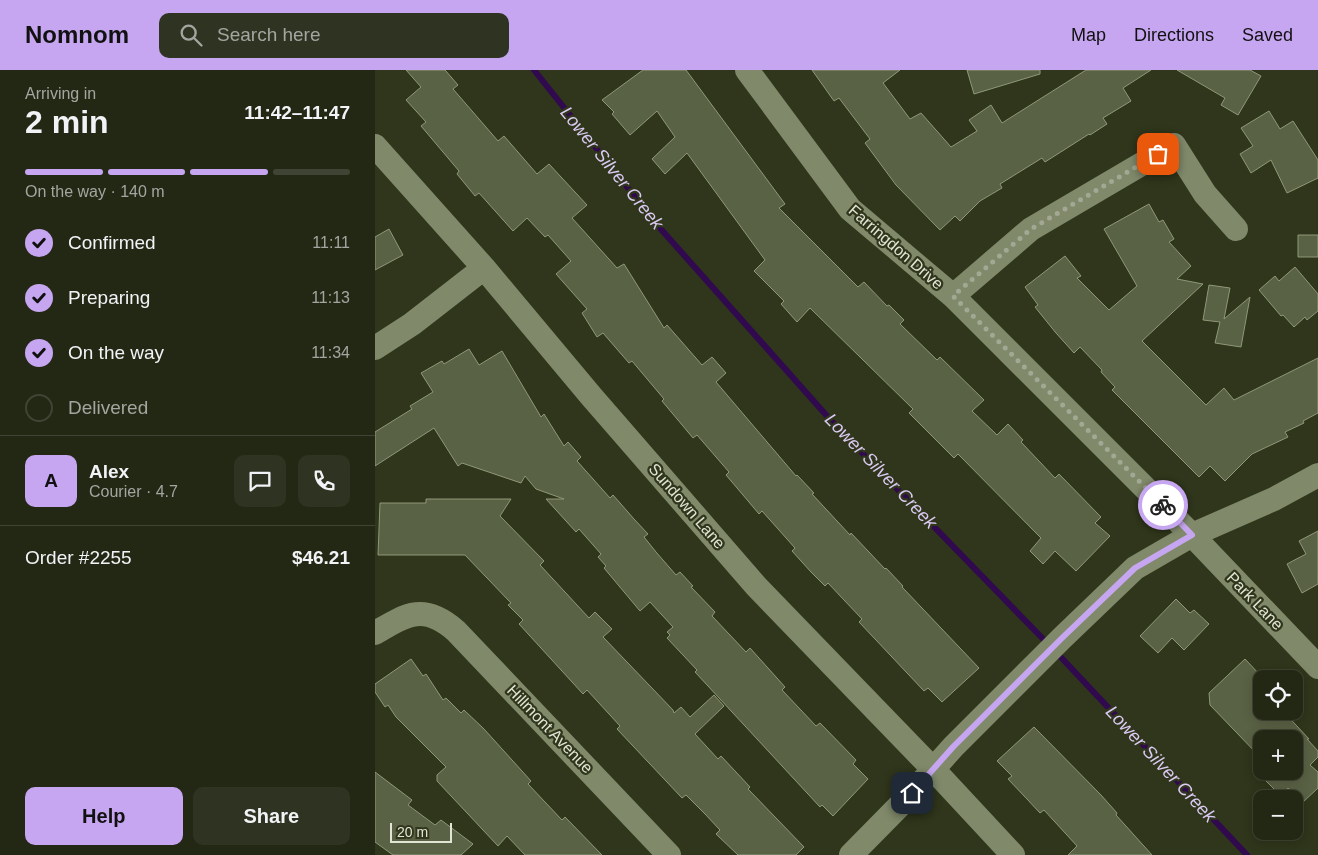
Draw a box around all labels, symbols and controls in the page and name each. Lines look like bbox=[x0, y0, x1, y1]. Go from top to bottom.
search box bbox=[159, 13, 509, 58]
text: Nomnom bbox=[25, 21, 129, 48]
icon: search bbox=[177, 21, 205, 49]
text: Search here bbox=[217, 24, 321, 45]
text: Map bbox=[1071, 25, 1106, 45]
text: Directions bbox=[1134, 25, 1214, 45]
text: Saved bbox=[1242, 25, 1293, 45]
text: Arriving in bbox=[25, 85, 96, 102]
text: 11:42–11:47 bbox=[244, 102, 350, 123]
water label: Lower Silver Creek bbox=[556, 103, 668, 234]
text: 2 min bbox=[25, 104, 109, 140]
pin bbox=[1137, 133, 1179, 175]
icon: bag bbox=[1144, 140, 1172, 168]
text: On the way · 140 m bbox=[25, 183, 165, 200]
street label: Farringdon Drive bbox=[845, 201, 947, 293]
icon: check bbox=[25, 229, 53, 257]
text: Confirmed bbox=[68, 232, 156, 253]
text: 11:11 bbox=[312, 234, 350, 251]
icon: check bbox=[25, 284, 53, 312]
text: Preparing bbox=[68, 287, 150, 308]
text: 11:13 bbox=[311, 289, 350, 306]
icon: check bbox=[25, 339, 53, 367]
text: On the way bbox=[68, 342, 164, 363]
text: 11:34 bbox=[311, 344, 350, 361]
text: Delivered bbox=[68, 397, 148, 418]
water label: Lower Silver Creek bbox=[821, 409, 942, 533]
button: chat bbox=[234, 455, 286, 507]
button: phone bbox=[298, 455, 350, 507]
street label: Sundown Lane bbox=[646, 460, 728, 552]
text: Alex bbox=[89, 461, 129, 482]
text: A bbox=[44, 470, 58, 491]
courier bbox=[1138, 480, 1188, 530]
text: Courier · 4.7 bbox=[89, 483, 178, 500]
icon: bike bbox=[1149, 491, 1177, 519]
text: Order #2255 bbox=[25, 547, 132, 568]
text: $46.21 bbox=[292, 547, 350, 568]
street label: Park Lane bbox=[1224, 569, 1287, 633]
map controls bbox=[1253, 670, 1303, 840]
button: locate bbox=[1253, 670, 1303, 720]
street label: Hillmont Avenue bbox=[504, 682, 596, 776]
water label: Lower Silver Creek bbox=[1102, 702, 1221, 827]
button: + bbox=[1253, 730, 1303, 780]
pin bbox=[891, 772, 933, 814]
icon: home bbox=[898, 779, 926, 807]
button: Help bbox=[25, 787, 183, 845]
button: Share bbox=[193, 787, 350, 845]
button: − bbox=[1253, 790, 1303, 840]
scale bar bbox=[390, 820, 453, 843]
text: 20 m bbox=[397, 824, 428, 840]

